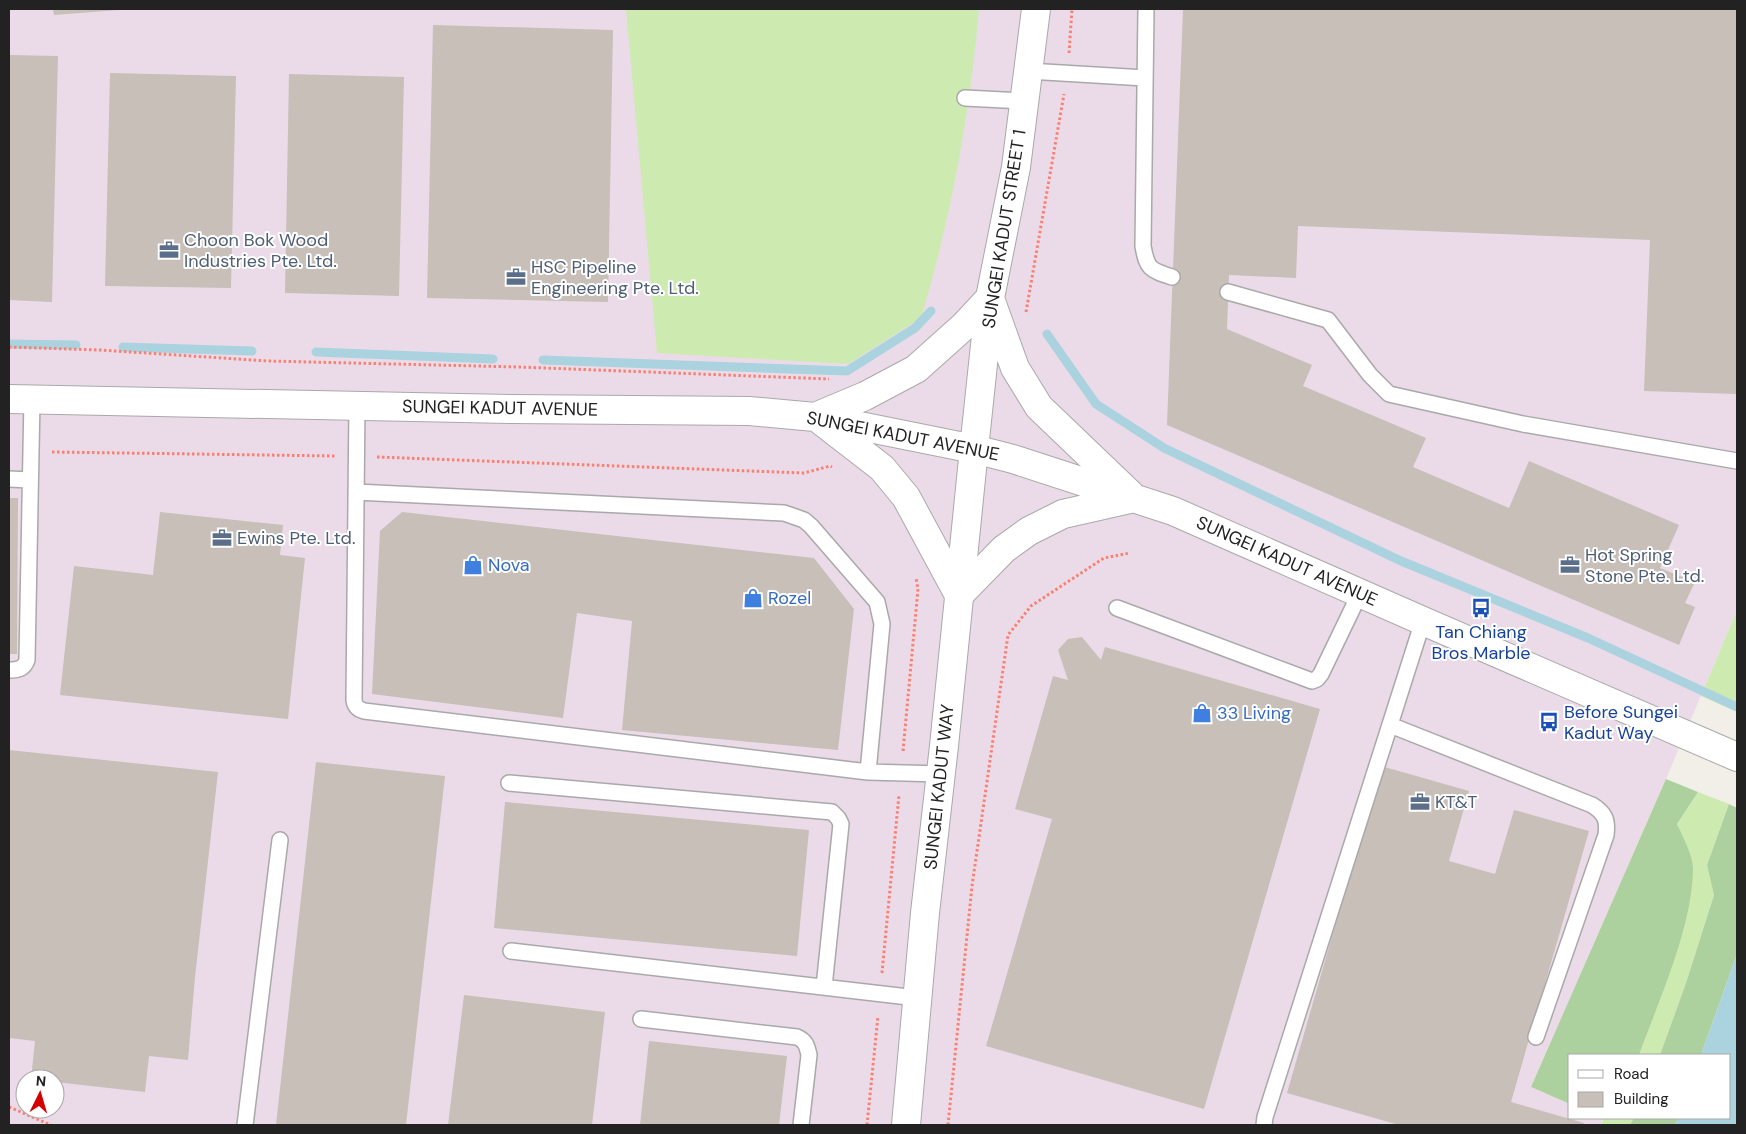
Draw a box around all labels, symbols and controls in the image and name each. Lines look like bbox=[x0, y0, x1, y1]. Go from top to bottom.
street label: SUNGEI KADUT STREET 1 bbox=[976, 128, 1032, 330]
place label: Choon Bok Wood Industries Pte. Ltd. bbox=[184, 228, 337, 273]
office icon: Choon Bok Wood Industries Pte. Ltd. bbox=[158, 239, 180, 261]
place label: HSC Pipeline Engineering Pte. Ltd. bbox=[531, 255, 699, 300]
office icon: HSC Pipeline Engineering Pte. Ltd. bbox=[505, 266, 527, 288]
street label: SUNGEI KADUT AVENUE bbox=[402, 394, 598, 422]
street label: SUNGEI KADUT AVENUE bbox=[805, 406, 1001, 466]
street label: SUNGEI KADUT AVENUE bbox=[1193, 510, 1381, 612]
place label: Ewins Pte. Ltd. bbox=[237, 526, 355, 550]
office icon: Ewins Pte. Ltd. bbox=[211, 527, 233, 549]
place label: Hot Spring Stone Pte. Ltd. bbox=[1585, 543, 1704, 588]
place label: Nova bbox=[488, 553, 530, 577]
shop icon: Nova bbox=[462, 554, 484, 576]
office icon: Hot Spring Stone Pte. Ltd. bbox=[1559, 554, 1581, 576]
place label: Rozel bbox=[768, 586, 811, 610]
shop icon: Rozel bbox=[742, 587, 764, 609]
bus stop icon: Tan Chiang Bros Marble bbox=[1470, 597, 1492, 619]
place label: Tan Chiang Bros Marble bbox=[1432, 620, 1530, 665]
place label: Before Sungei Kadut Way bbox=[1564, 700, 1678, 745]
place label: 33 Living bbox=[1217, 701, 1291, 725]
shop icon: 33 Living bbox=[1191, 702, 1213, 724]
street label: SUNGEI KADUT WAY bbox=[918, 703, 960, 871]
bus stop icon: Before Sungei Kadut Way bbox=[1538, 711, 1560, 733]
place label: KT&T bbox=[1435, 790, 1477, 814]
office icon: KT&T bbox=[1409, 791, 1431, 813]
legend bbox=[1568, 1054, 1731, 1119]
text: Road bbox=[1614, 1064, 1649, 1084]
north arrow bbox=[15, 1069, 65, 1119]
text: N bbox=[35, 1072, 47, 1090]
text: Building bbox=[1614, 1089, 1669, 1109]

